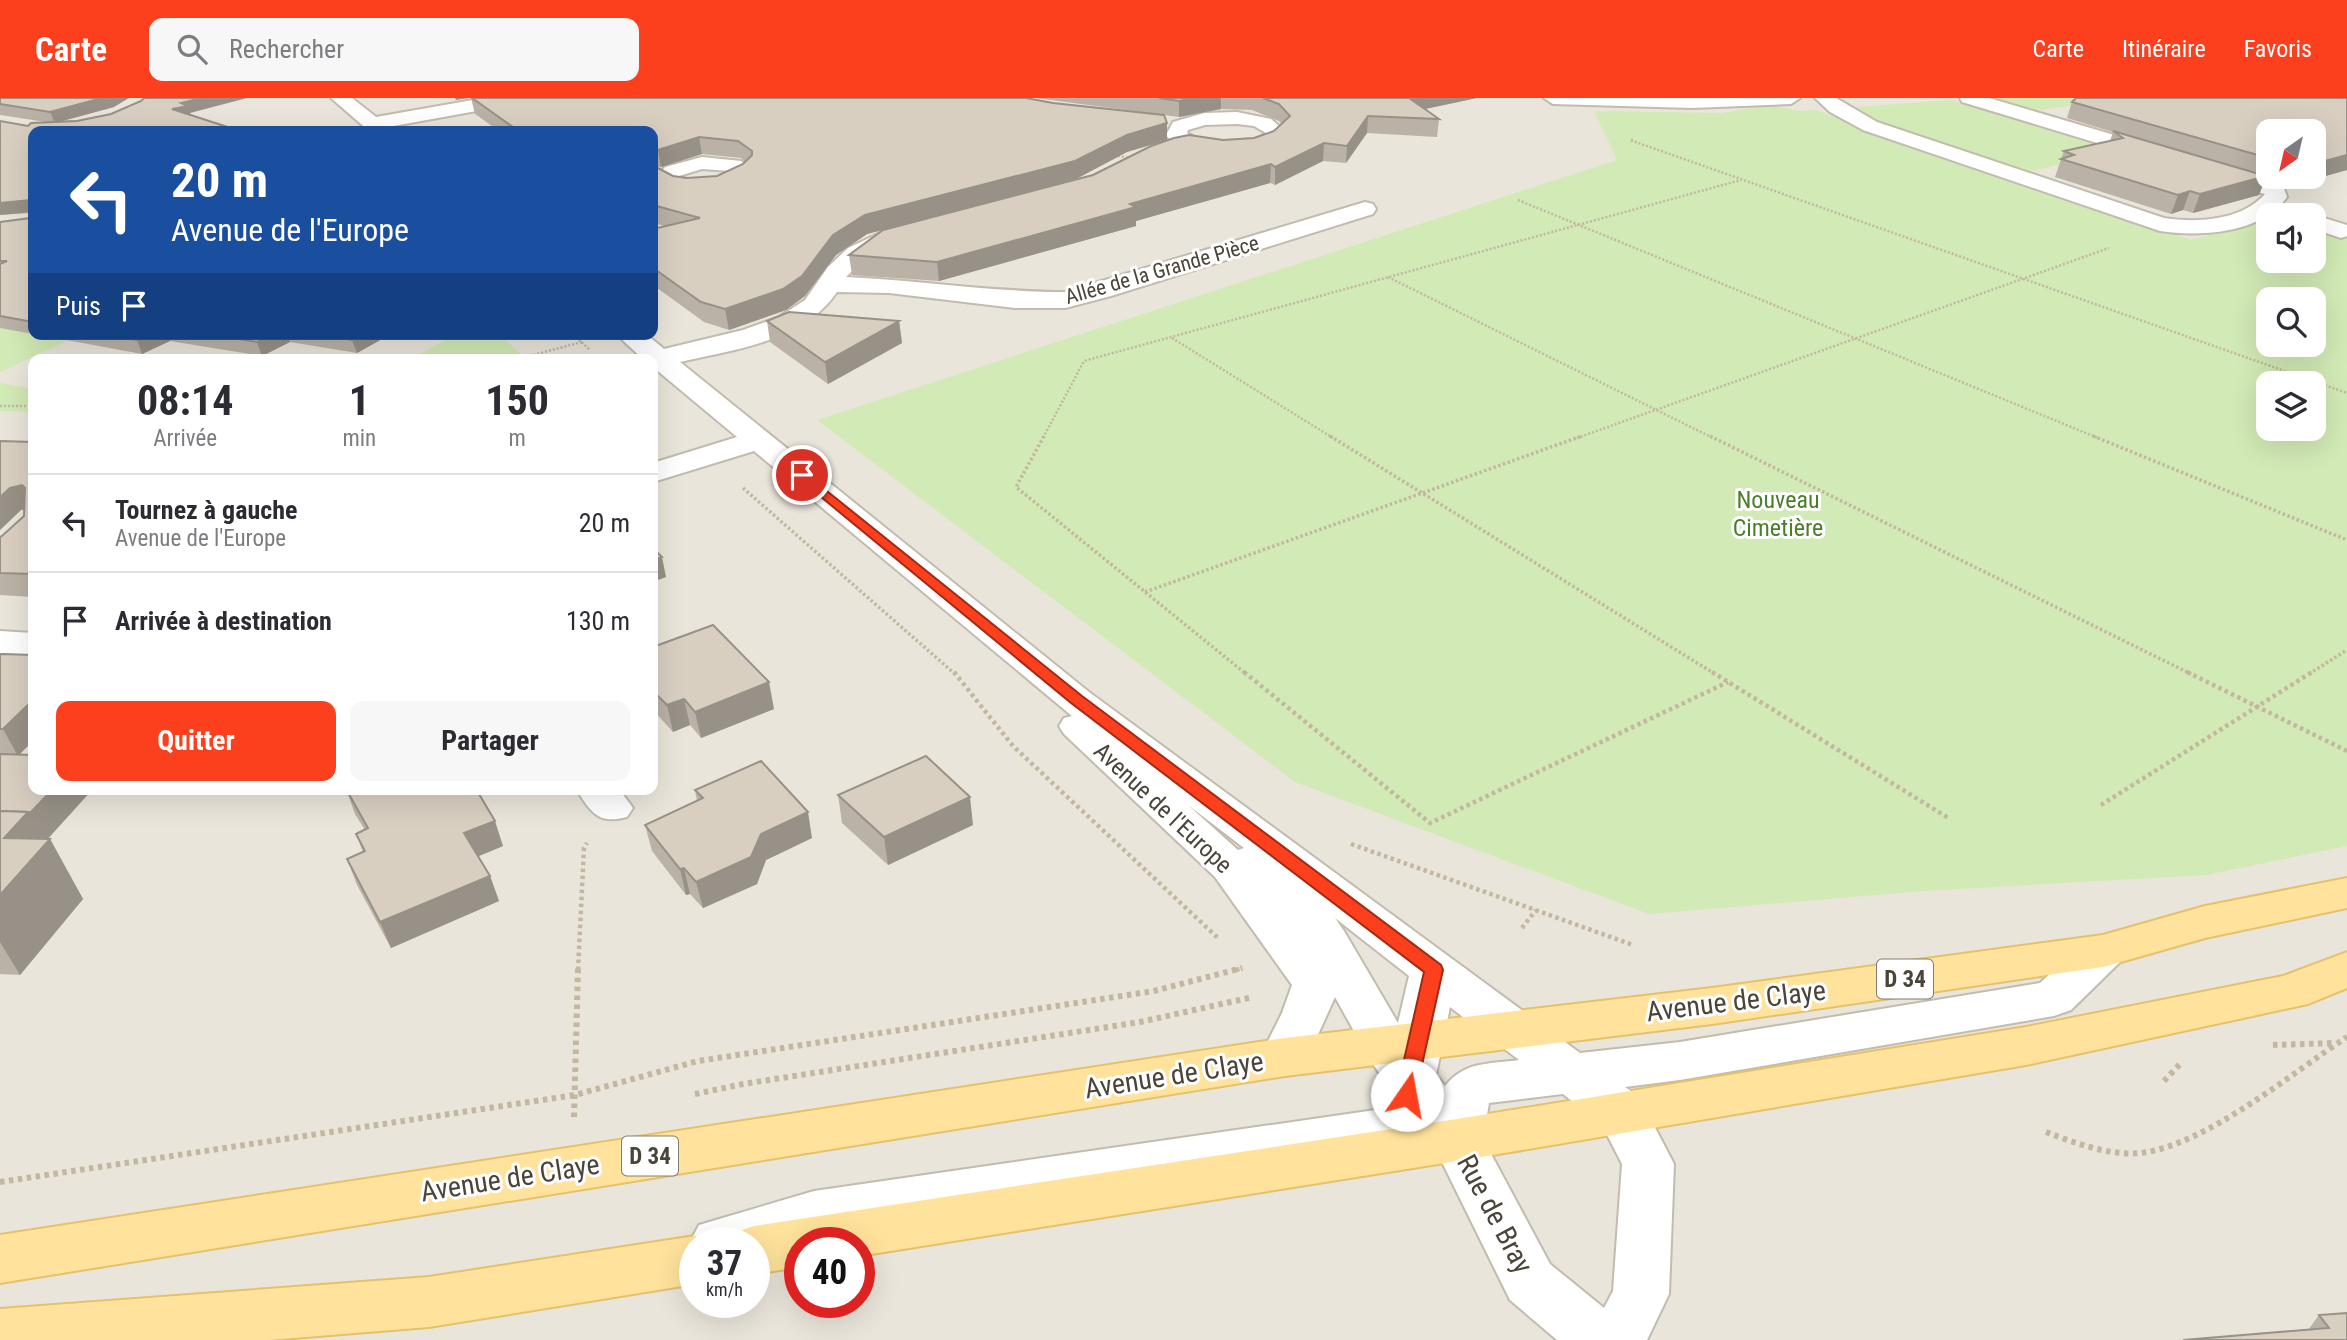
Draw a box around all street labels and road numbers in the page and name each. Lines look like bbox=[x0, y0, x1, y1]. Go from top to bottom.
street label: Allée de la Grande Pièce bbox=[1062, 231, 1262, 309]
street label: Avenue de l'Europe bbox=[1088, 737, 1238, 879]
road number: D 34 bbox=[1877, 960, 1933, 998]
street label: Avenue de Claye bbox=[1644, 974, 1828, 1028]
street label: Avenue de Claye bbox=[1082, 1045, 1266, 1105]
road number: D 34 bbox=[622, 1136, 678, 1176]
street label: Avenue de Claye bbox=[418, 1148, 602, 1208]
street label: Rue de Bray bbox=[1450, 1149, 1540, 1279]

